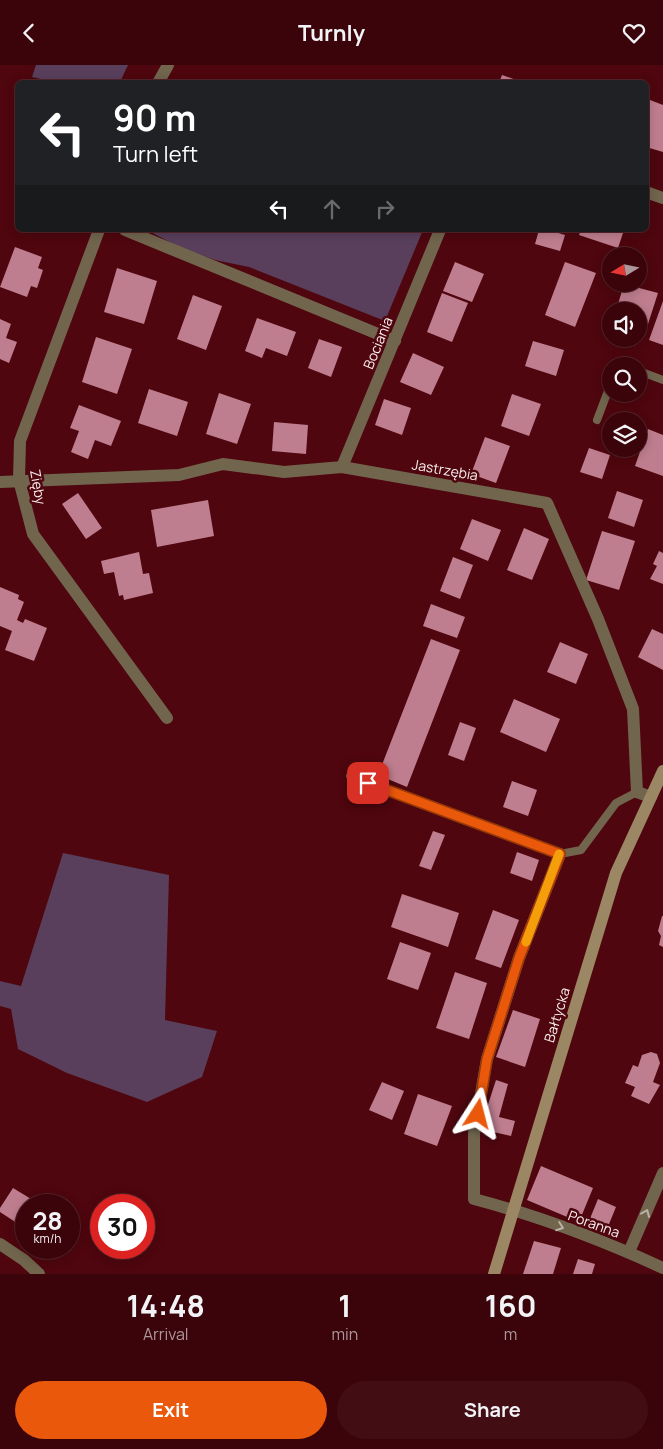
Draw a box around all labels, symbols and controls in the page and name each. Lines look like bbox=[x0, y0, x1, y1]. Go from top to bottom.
text: Turnly bbox=[298, 18, 365, 48]
icon: back bbox=[15, 19, 43, 47]
icon: heart bbox=[620, 19, 648, 47]
text: 90 m bbox=[113, 94, 196, 142]
icon: left bbox=[30, 100, 95, 165]
text: Turn left bbox=[113, 139, 198, 169]
icon: left bbox=[265, 195, 293, 223]
icon: ahead bbox=[318, 195, 346, 223]
icon: right bbox=[371, 195, 399, 223]
north arrow bbox=[602, 247, 648, 293]
map controls bbox=[602, 247, 647, 457]
button: sound bbox=[602, 302, 647, 347]
street label: Bociania bbox=[358, 314, 397, 372]
button: search bbox=[602, 357, 647, 402]
button: layers bbox=[602, 412, 647, 457]
street label: Jastrzębia bbox=[411, 454, 480, 485]
street label: Zięby bbox=[26, 468, 51, 507]
pin bbox=[347, 762, 389, 804]
icon: arrive bbox=[354, 769, 382, 797]
street label: Bałtycka bbox=[539, 985, 574, 1045]
position arrow bbox=[451, 1087, 503, 1139]
speed limit sign: 30 bbox=[90, 1194, 155, 1259]
text: 28 bbox=[32, 1203, 63, 1238]
street label: Poranna bbox=[566, 1205, 623, 1242]
one-way arrow bbox=[639, 1209, 650, 1218]
one-way arrow bbox=[555, 1221, 563, 1231]
text: km/h bbox=[34, 1230, 61, 1247]
text: 14:48 bbox=[127, 1285, 205, 1326]
text: 1 bbox=[338, 1285, 351, 1326]
text: 160 bbox=[485, 1285, 536, 1326]
text: Arrival bbox=[143, 1323, 189, 1345]
text: min bbox=[331, 1323, 358, 1345]
text: m bbox=[504, 1323, 517, 1345]
button: Exit bbox=[15, 1381, 327, 1439]
button: Share bbox=[337, 1381, 648, 1439]

